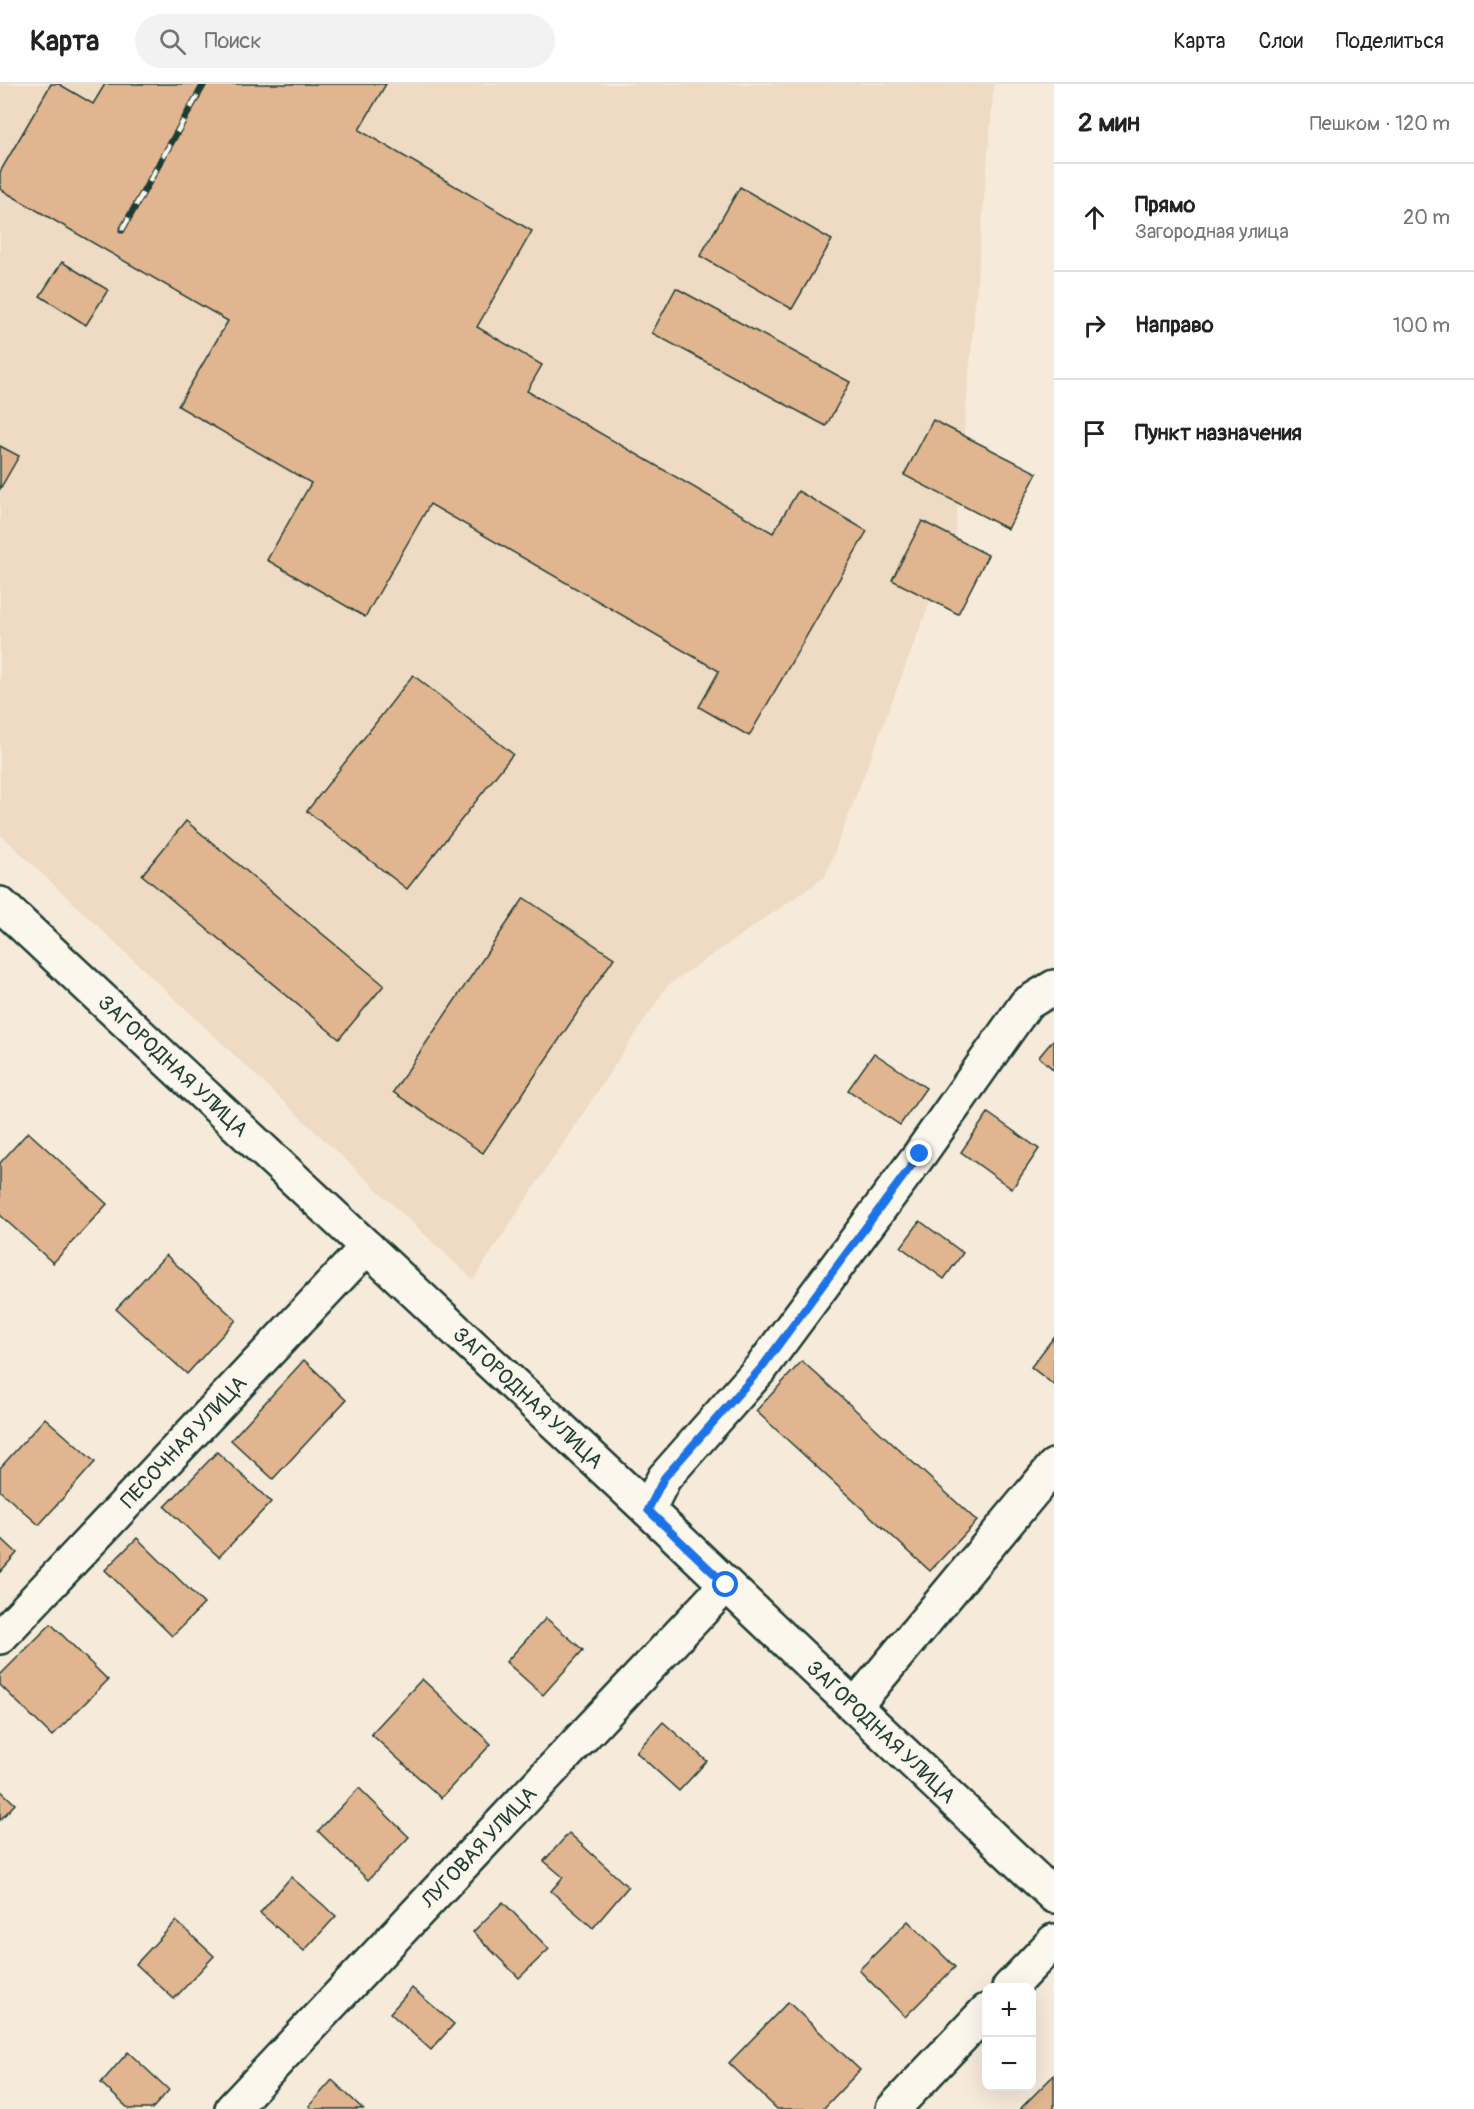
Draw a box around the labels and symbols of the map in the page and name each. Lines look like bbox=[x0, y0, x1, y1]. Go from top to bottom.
street label: ЗАГОРОДНАЯ УЛИЦА bbox=[92, 989, 254, 1143]
route end bbox=[906, 1140, 932, 1166]
street label: ЗАГОРОДНАЯ УЛИЦА bbox=[447, 1321, 609, 1475]
street label: ПЕСОЧНАЯ УЛИЦА bbox=[115, 1370, 253, 1514]
route start bbox=[712, 1571, 738, 1597]
street label: ЗАГОРОДНАЯ УЛИЦА bbox=[801, 1655, 961, 1809]
street label: ЛУГОВАЯ УЛИЦА bbox=[415, 1781, 543, 1915]

